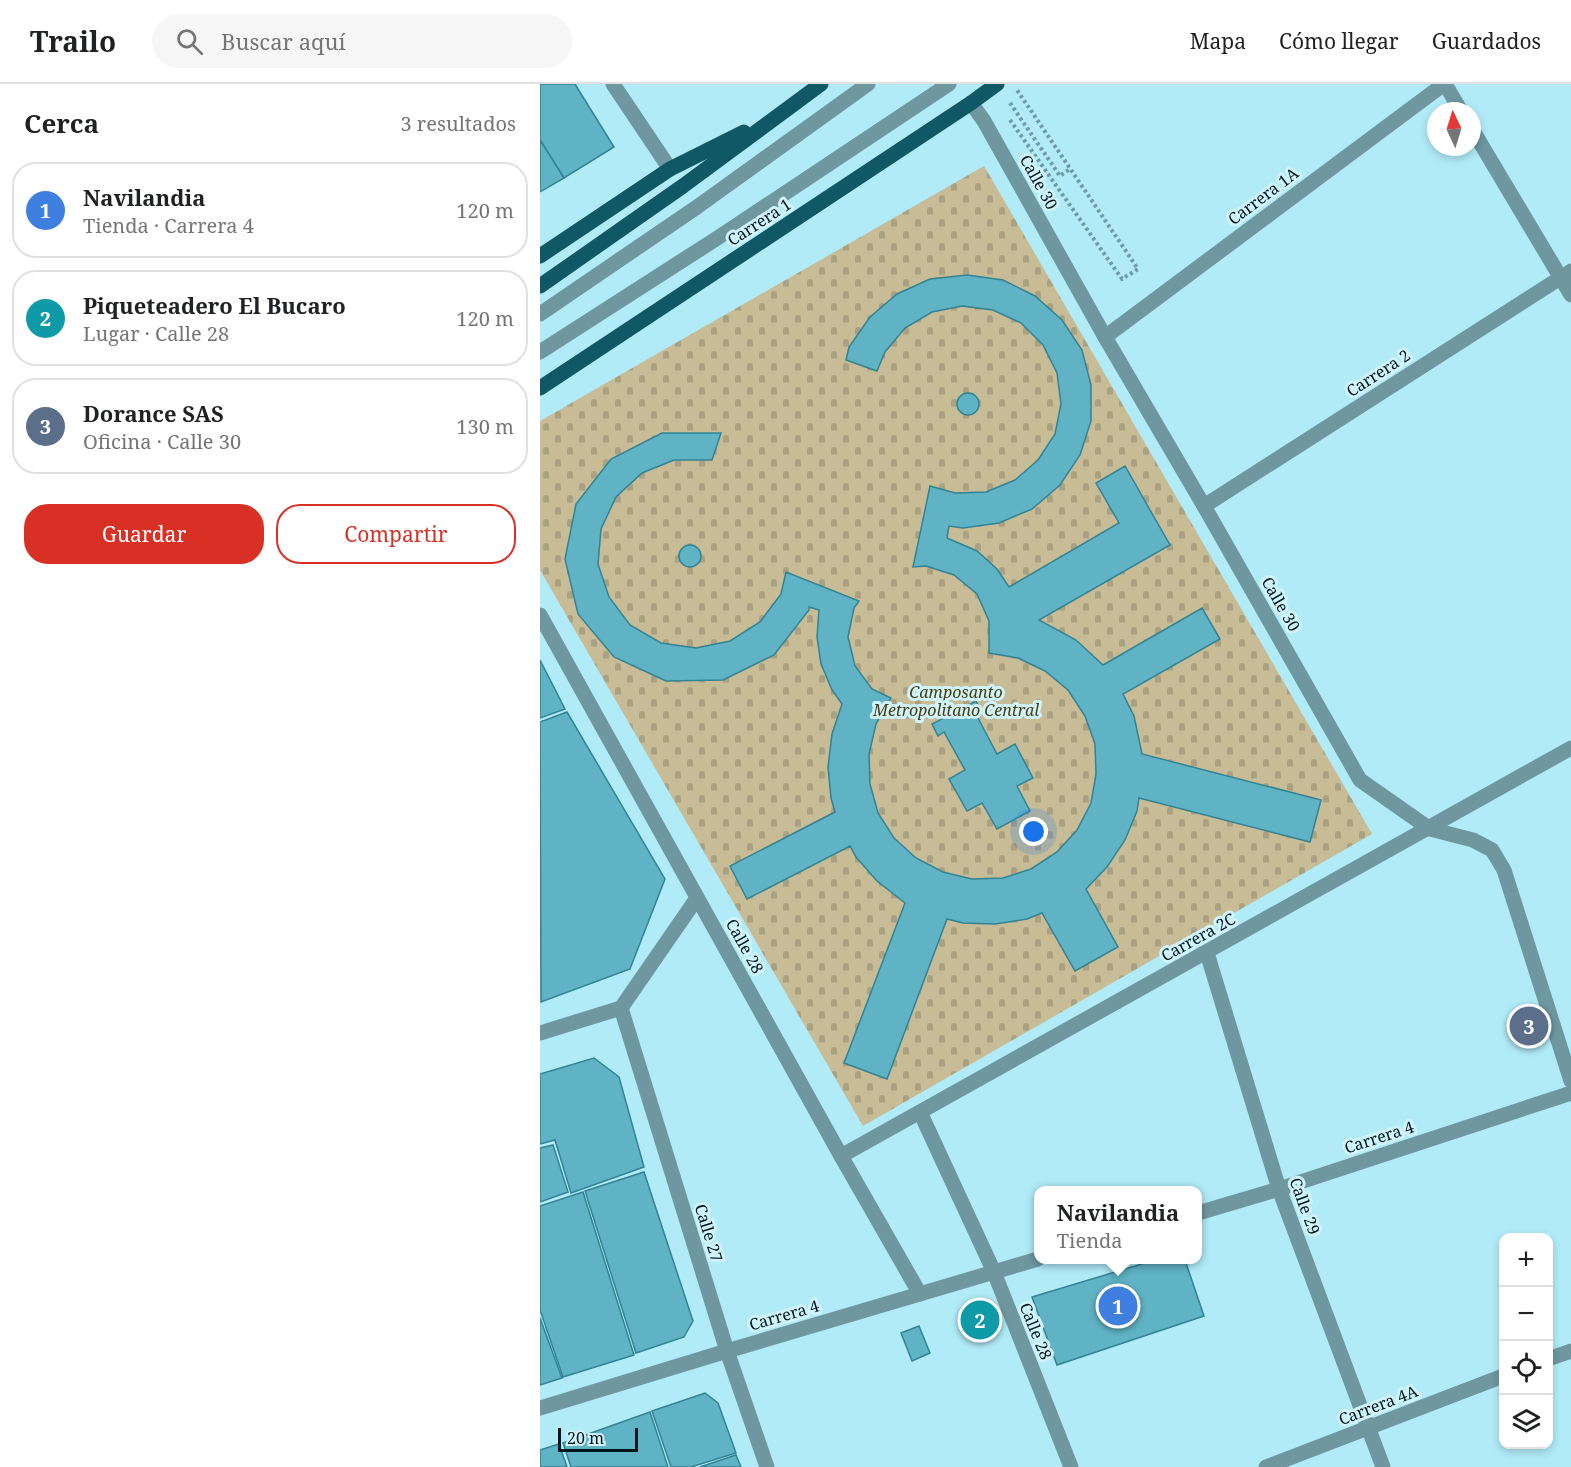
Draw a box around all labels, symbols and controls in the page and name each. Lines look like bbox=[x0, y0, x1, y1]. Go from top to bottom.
search box bbox=[152, 14, 572, 68]
text: Trailo bbox=[30, 22, 116, 60]
icon: search bbox=[173, 25, 206, 58]
text: Buscar aquí bbox=[221, 26, 346, 56]
text: Mapa bbox=[1190, 27, 1246, 55]
text: Cómo llegar bbox=[1279, 27, 1399, 55]
text: Guardados bbox=[1432, 27, 1541, 55]
north arrow bbox=[1427, 102, 1481, 156]
text: Cerca bbox=[24, 105, 99, 141]
text: 3 resultados bbox=[400, 110, 516, 137]
street label: Calle 30 bbox=[1015, 151, 1063, 213]
street label: Carrera 1A bbox=[1223, 162, 1303, 230]
text: Navilandia bbox=[83, 182, 205, 212]
street label: Carrera 1 bbox=[723, 193, 795, 251]
text: 1 bbox=[40, 197, 51, 224]
text: 120 m bbox=[456, 197, 514, 224]
text: Tienda · Carrera 4 bbox=[83, 212, 254, 239]
text: Piqueteadero El Bucaro bbox=[83, 290, 346, 320]
text: 2 bbox=[40, 305, 51, 332]
text: 120 m bbox=[456, 305, 514, 332]
text: Lugar · Calle 28 bbox=[83, 320, 229, 347]
street label: Carrera 2 bbox=[1342, 344, 1414, 402]
text: Dorance SAS bbox=[83, 398, 224, 428]
text: 3 bbox=[40, 413, 51, 440]
text: 130 m bbox=[456, 413, 514, 440]
text: Oficina · Calle 30 bbox=[83, 428, 241, 455]
button: Guardar bbox=[24, 504, 264, 564]
button: Compartir bbox=[276, 504, 516, 564]
street label: Calle 30 bbox=[1257, 573, 1305, 635]
park label: Camposanto Metropolitano Central bbox=[872, 681, 1039, 721]
your location bbox=[1019, 817, 1048, 846]
street label: Carrera 2C bbox=[1157, 908, 1239, 966]
street label: Calle 28 bbox=[721, 915, 769, 977]
pin: 3 bbox=[1510, 1004, 1548, 1048]
street label: Carrera 4 bbox=[1341, 1115, 1417, 1159]
street label: Calle 29 bbox=[1285, 1174, 1325, 1238]
popup bbox=[1034, 1186, 1202, 1264]
text: Navilandia bbox=[1057, 1197, 1179, 1227]
street label: Calle 27 bbox=[690, 1201, 728, 1265]
text: Tienda bbox=[1057, 1227, 1123, 1254]
map controls bbox=[1499, 1233, 1553, 1449]
button: + bbox=[1499, 1233, 1553, 1287]
pin: 1 bbox=[1098, 1284, 1138, 1328]
button: − bbox=[1499, 1287, 1553, 1341]
street label: Carrera 4 bbox=[746, 1295, 822, 1335]
pin: 2 bbox=[960, 1298, 1000, 1342]
street label: Calle 28 bbox=[1015, 1299, 1057, 1363]
button: locate bbox=[1499, 1341, 1553, 1395]
street label: Carrera 4A bbox=[1335, 1380, 1421, 1430]
button: layers bbox=[1499, 1395, 1553, 1449]
scale bar bbox=[558, 1425, 638, 1452]
text: 20 m bbox=[567, 1427, 604, 1449]

